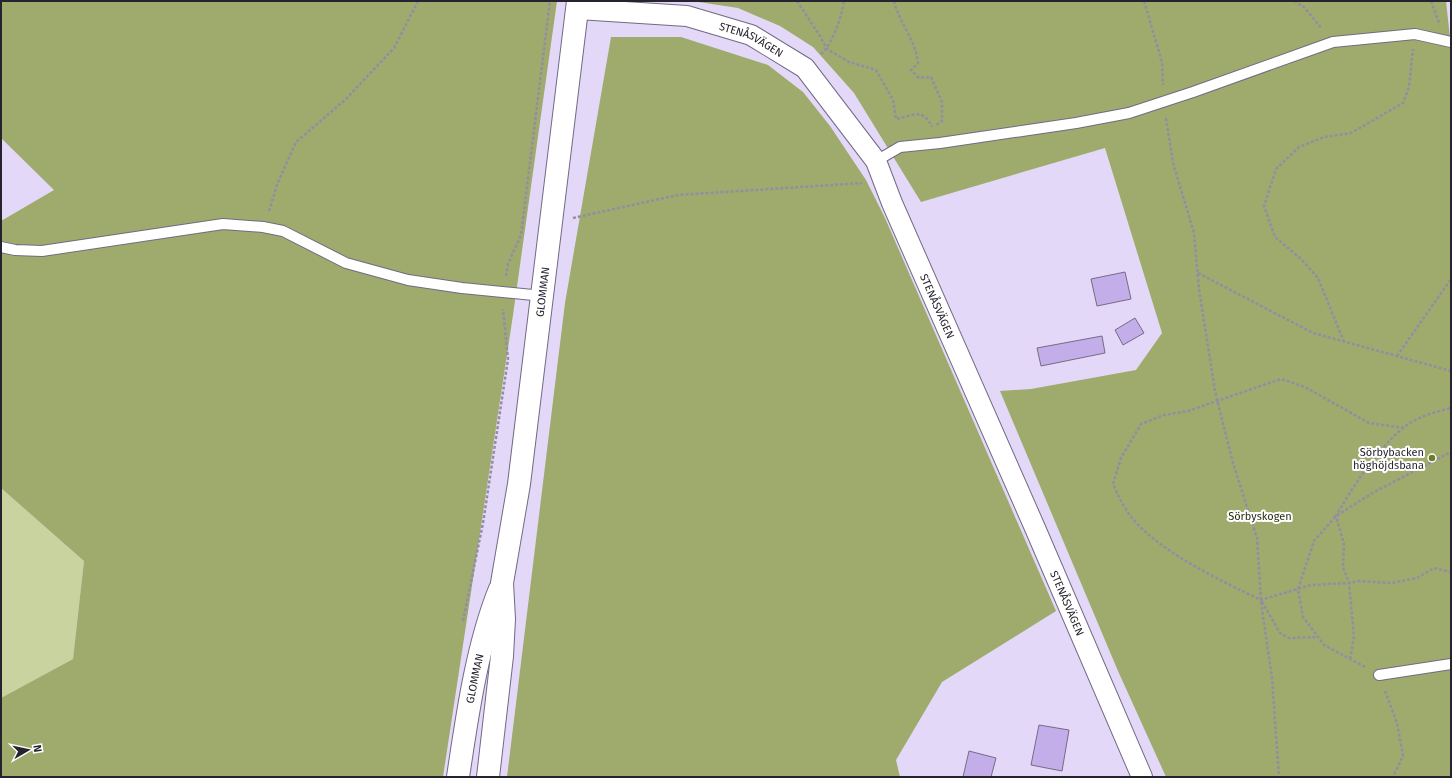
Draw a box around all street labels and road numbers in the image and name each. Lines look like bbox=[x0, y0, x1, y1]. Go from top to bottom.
street label: STENÅSVÄGEN bbox=[718, 19, 786, 60]
street label: GLOMMAN bbox=[533, 266, 552, 318]
street label: STENÅSVÄGEN bbox=[917, 272, 957, 341]
street label: STENÅSVÄGEN bbox=[1048, 569, 1087, 638]
street label: GLOMMAN bbox=[463, 652, 486, 704]

